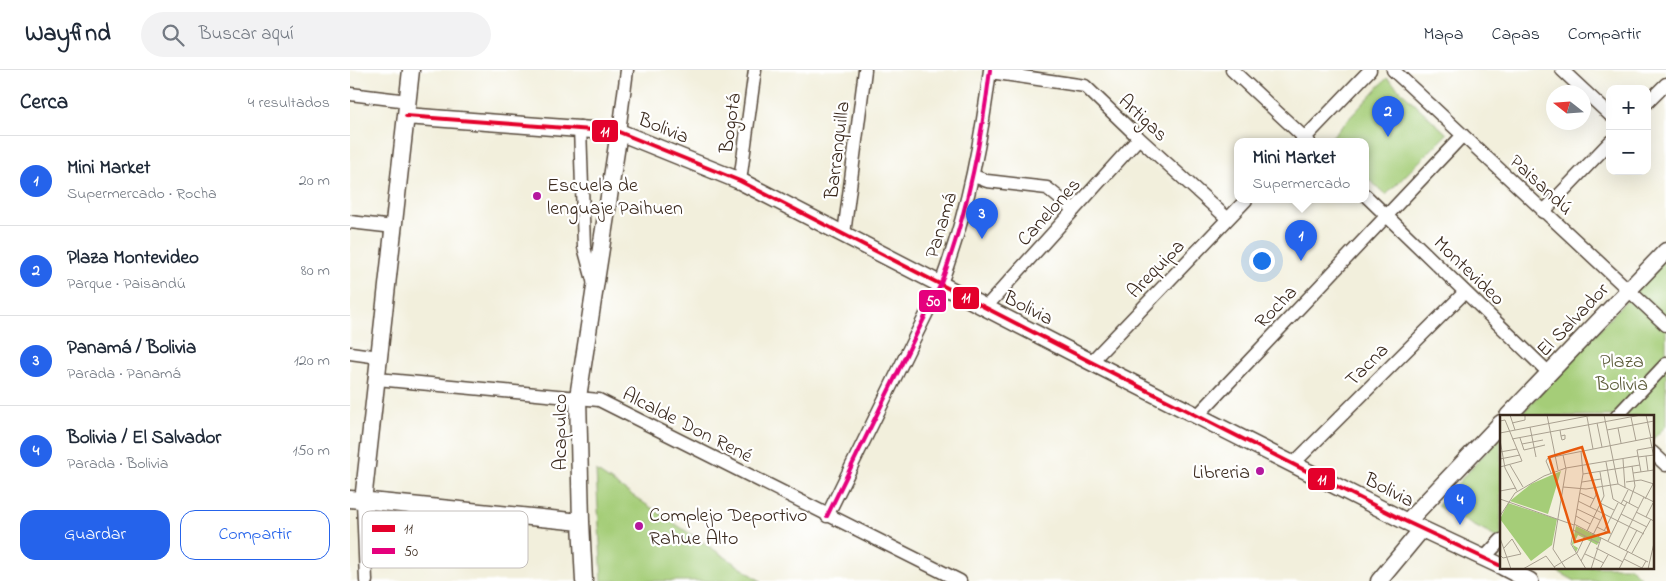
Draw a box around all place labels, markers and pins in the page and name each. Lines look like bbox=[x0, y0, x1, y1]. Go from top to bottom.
pin: 2 bbox=[1372, 96, 1404, 137]
place label: Escuela de lenguaje Paihuen bbox=[547, 172, 683, 225]
marker: Escuela de lenguaje Paihuen bbox=[531, 190, 543, 202]
pin: 3 bbox=[966, 198, 998, 239]
pin: 1 bbox=[1285, 220, 1317, 261]
place label: Libreria bbox=[1193, 459, 1250, 488]
marker: Libreria bbox=[1254, 465, 1266, 477]
pin: 4 bbox=[1444, 484, 1476, 525]
place label: Complejo Deportivo Rahue Alto bbox=[649, 502, 807, 554]
marker: Complejo Deportivo Rahue Alto bbox=[633, 520, 645, 532]

